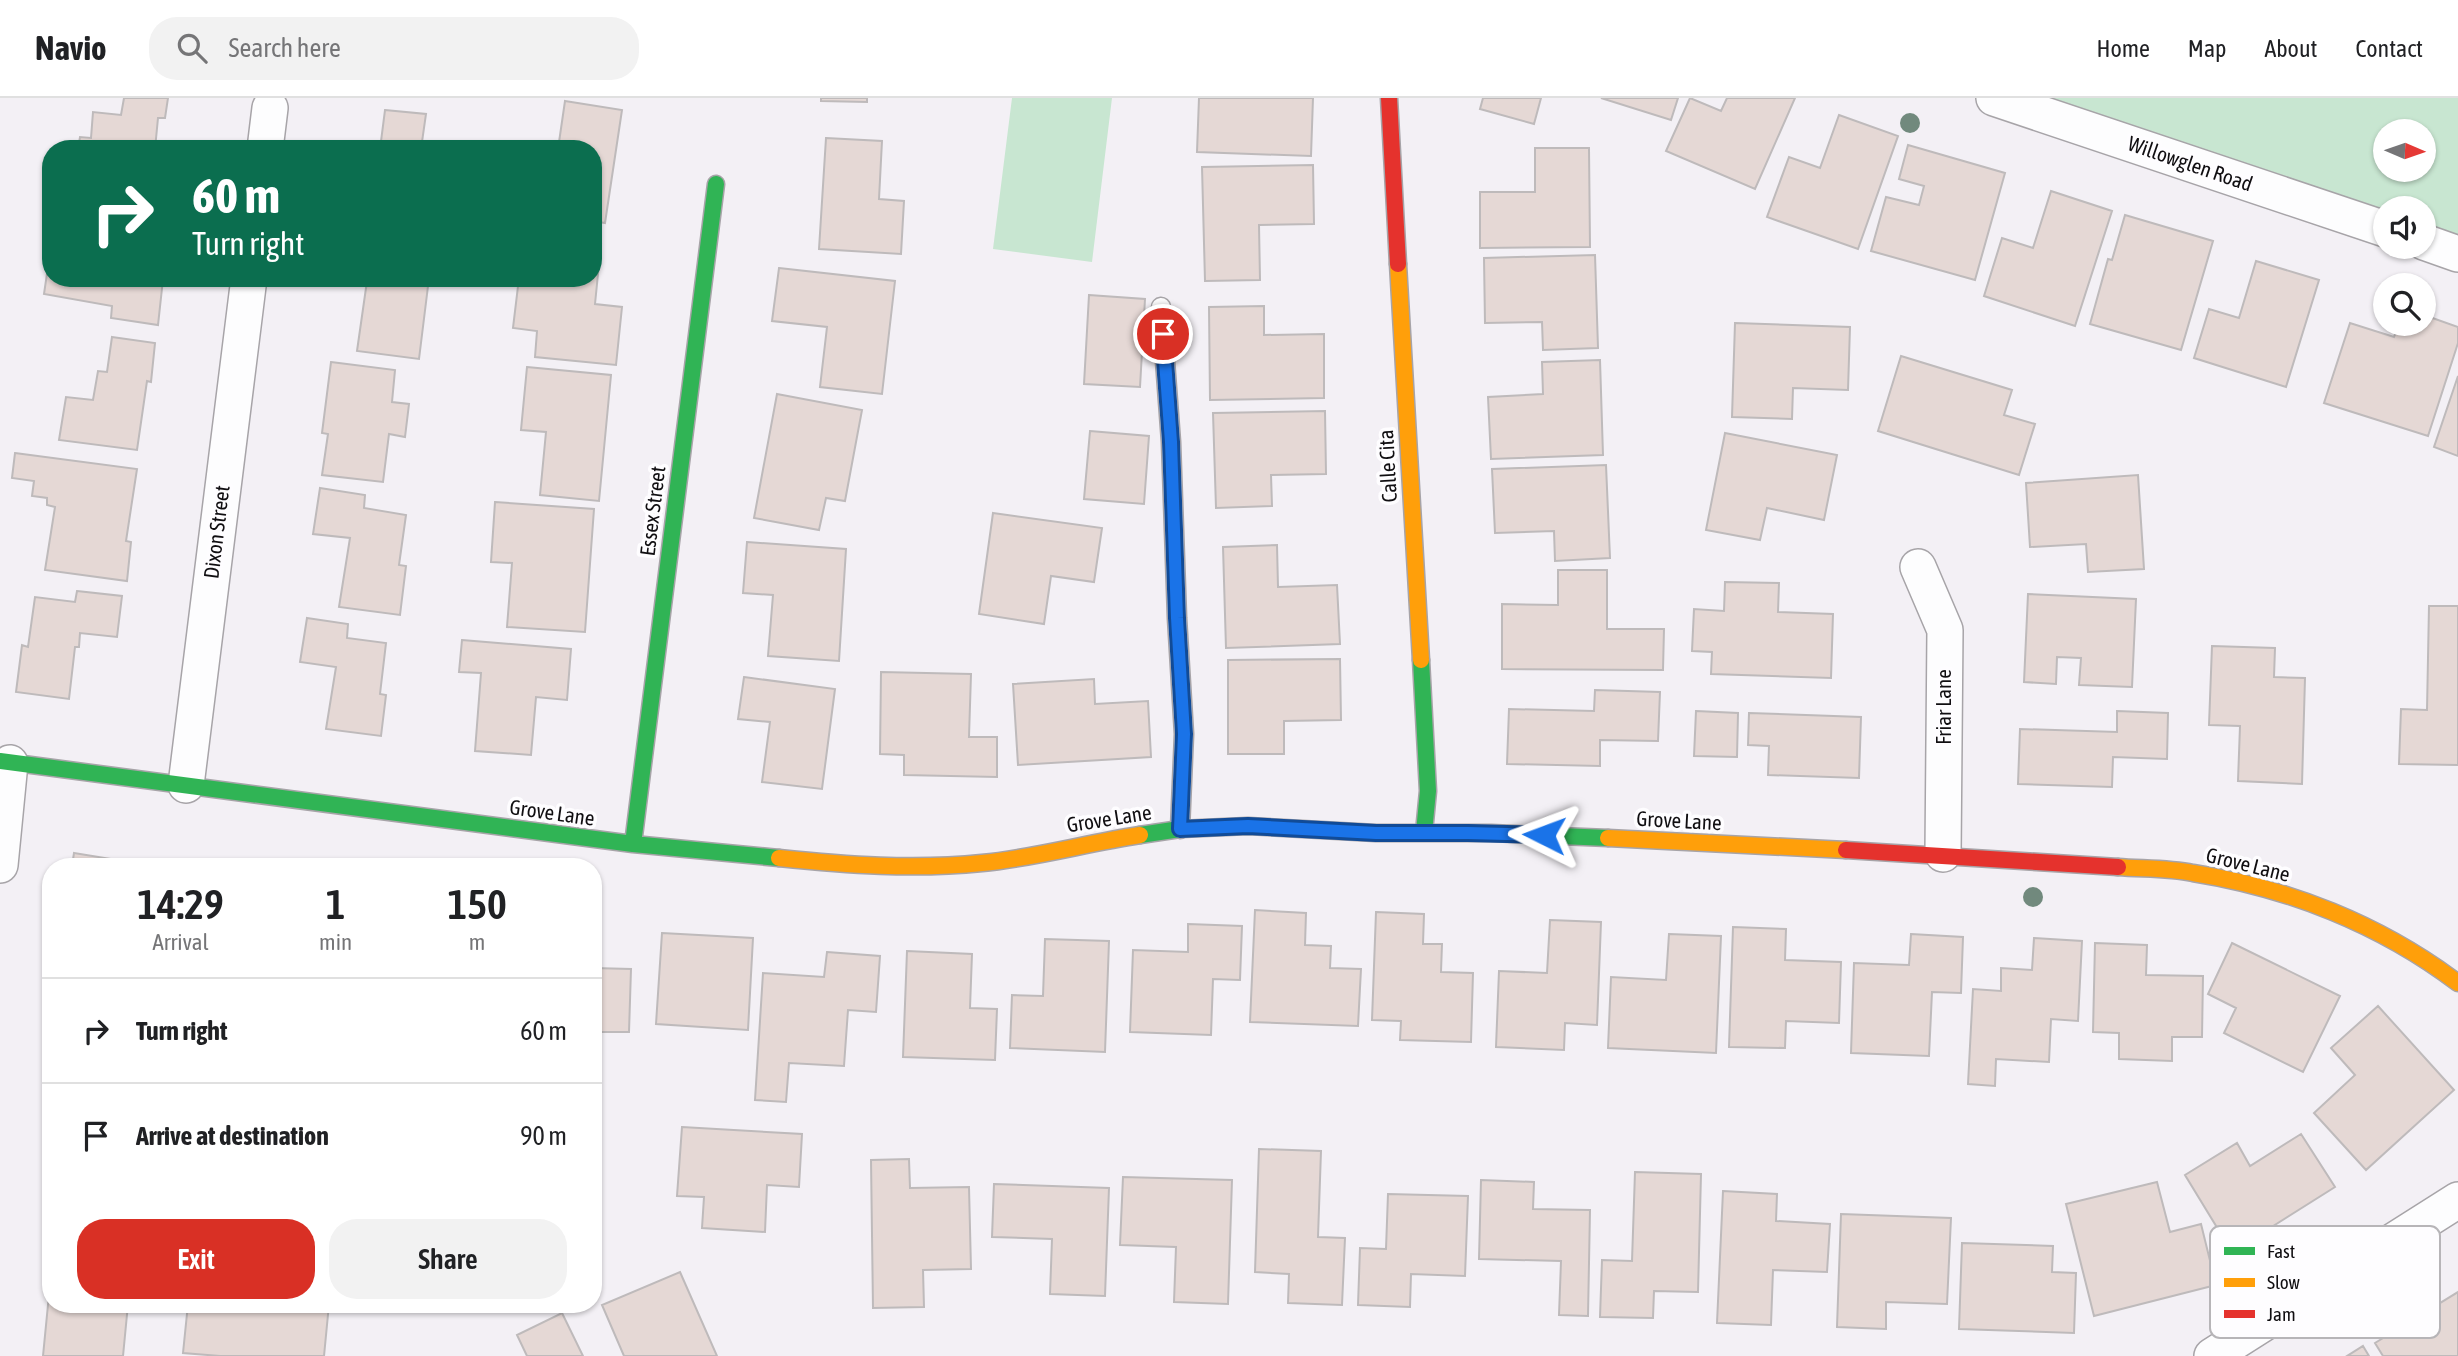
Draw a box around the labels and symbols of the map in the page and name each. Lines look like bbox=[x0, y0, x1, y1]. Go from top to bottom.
north arrow bbox=[2373, 119, 2436, 182]
street label: Willowglen Road bbox=[2125, 131, 2256, 196]
pin bbox=[1133, 304, 1193, 364]
street label: Calle Cita bbox=[1373, 429, 1401, 503]
street label: Essex Street bbox=[635, 464, 669, 557]
street label: Dixon Street bbox=[198, 484, 234, 580]
street label: Friar Lane bbox=[1931, 669, 1955, 745]
street label: Grove Lane bbox=[508, 794, 596, 830]
position arrow bbox=[1507, 798, 1581, 872]
street label: Grove Lane bbox=[1065, 799, 1153, 837]
street label: Grove Lane bbox=[1636, 806, 1722, 834]
street label: Grove Lane bbox=[2204, 842, 2293, 886]
legend bbox=[2210, 1226, 2440, 1338]
text: Fast bbox=[2267, 1240, 2295, 1262]
text: Slow bbox=[2267, 1271, 2301, 1293]
text: Jam bbox=[2267, 1303, 2296, 1325]

